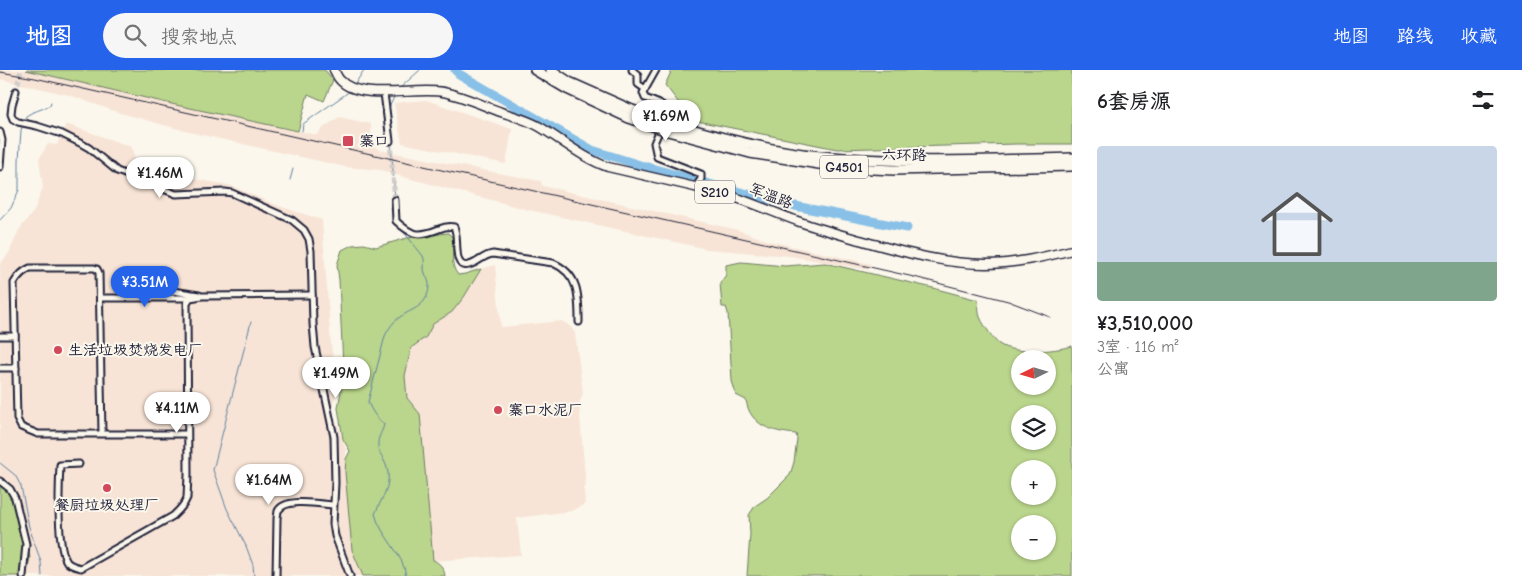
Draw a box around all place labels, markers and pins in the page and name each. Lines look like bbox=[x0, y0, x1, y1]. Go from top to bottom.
pin: ¥1.69M bbox=[625, 100, 707, 142]
place label: 寨口 bbox=[359, 132, 389, 150]
marker: 寨口 bbox=[341, 134, 355, 148]
pin: ¥1.46M bbox=[119, 156, 201, 199]
pin: ¥3.51M bbox=[104, 266, 186, 308]
place label: 生活垃圾焚烧发电厂 bbox=[68, 341, 203, 359]
marker: 生活垃圾焚烧发电厂 bbox=[52, 344, 64, 356]
pin: ¥1.49M bbox=[295, 356, 377, 399]
pin: ¥4.11M bbox=[136, 392, 218, 434]
place label: 寨口水泥厂 bbox=[508, 401, 583, 419]
marker: 寨口水泥厂 bbox=[492, 404, 504, 416]
pin: ¥1.64M bbox=[228, 464, 310, 506]
marker: 餐厨垃圾处理厂 bbox=[101, 482, 113, 494]
place label: 餐厨垃圾处理厂 bbox=[54, 496, 160, 514]

